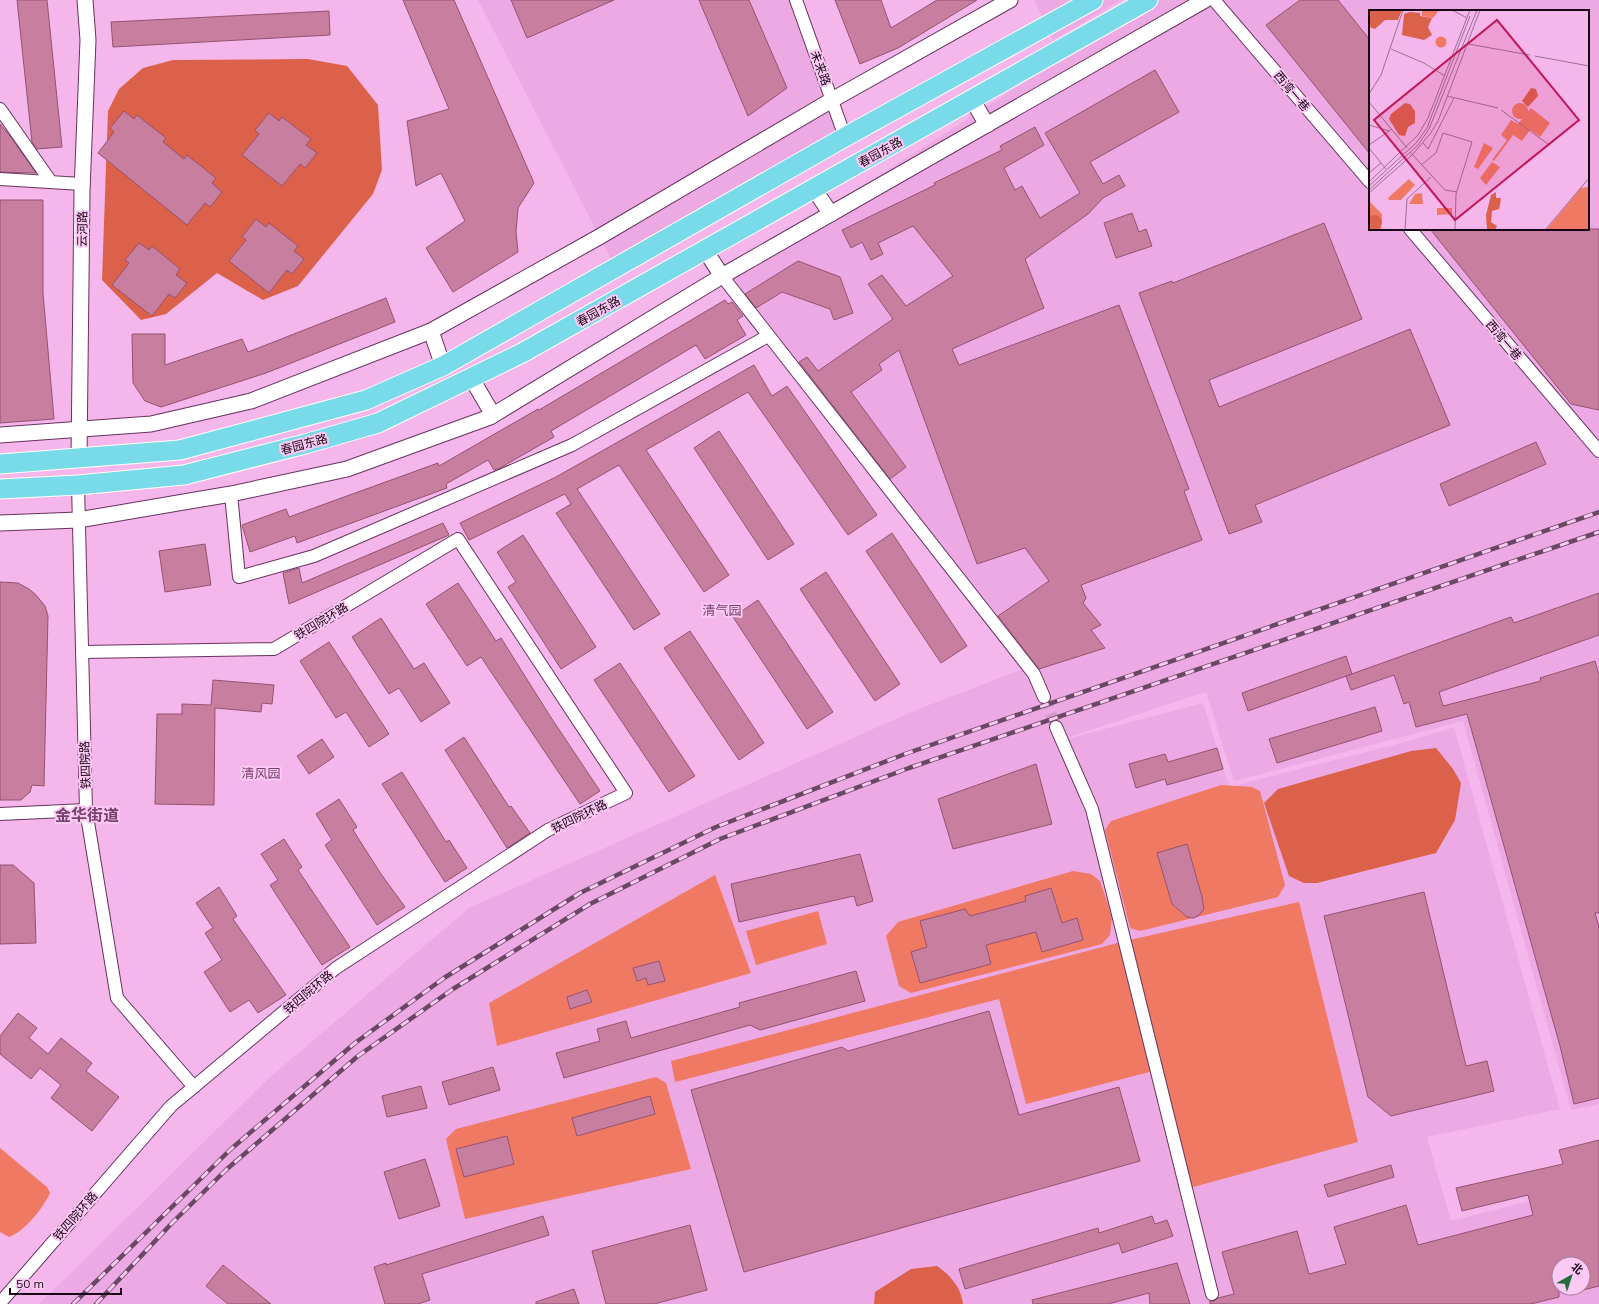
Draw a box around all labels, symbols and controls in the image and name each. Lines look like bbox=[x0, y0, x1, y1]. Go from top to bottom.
inset map bbox=[1369, 10, 1589, 230]
street label: 未来路 bbox=[808, 49, 834, 87]
street label: 西湾一巷 bbox=[1271, 68, 1313, 114]
street label: 春园东路 bbox=[855, 134, 905, 170]
street label: 云河路 bbox=[74, 211, 90, 247]
street label: 春园东路 bbox=[573, 293, 623, 329]
street label: 西湾一巷 bbox=[1483, 317, 1525, 363]
street label: 春园东路 bbox=[279, 431, 329, 457]
street label: 铁四院环路 bbox=[291, 599, 351, 643]
district label: 清气园 bbox=[702, 602, 742, 618]
street label: 铁四院路 bbox=[77, 741, 93, 789]
district label: 清风园 bbox=[241, 765, 281, 781]
street label: 铁四院环路 bbox=[549, 796, 609, 836]
district label: 金华街道 bbox=[55, 805, 119, 825]
street label: 铁四院环路 bbox=[280, 967, 336, 1017]
street label: 铁四院环路 bbox=[50, 1188, 100, 1244]
north arrow bbox=[1551, 1256, 1591, 1296]
text: 北 bbox=[1569, 1259, 1586, 1277]
scale bar bbox=[10, 1270, 121, 1296]
text: 50 m bbox=[16, 1276, 44, 1291]

